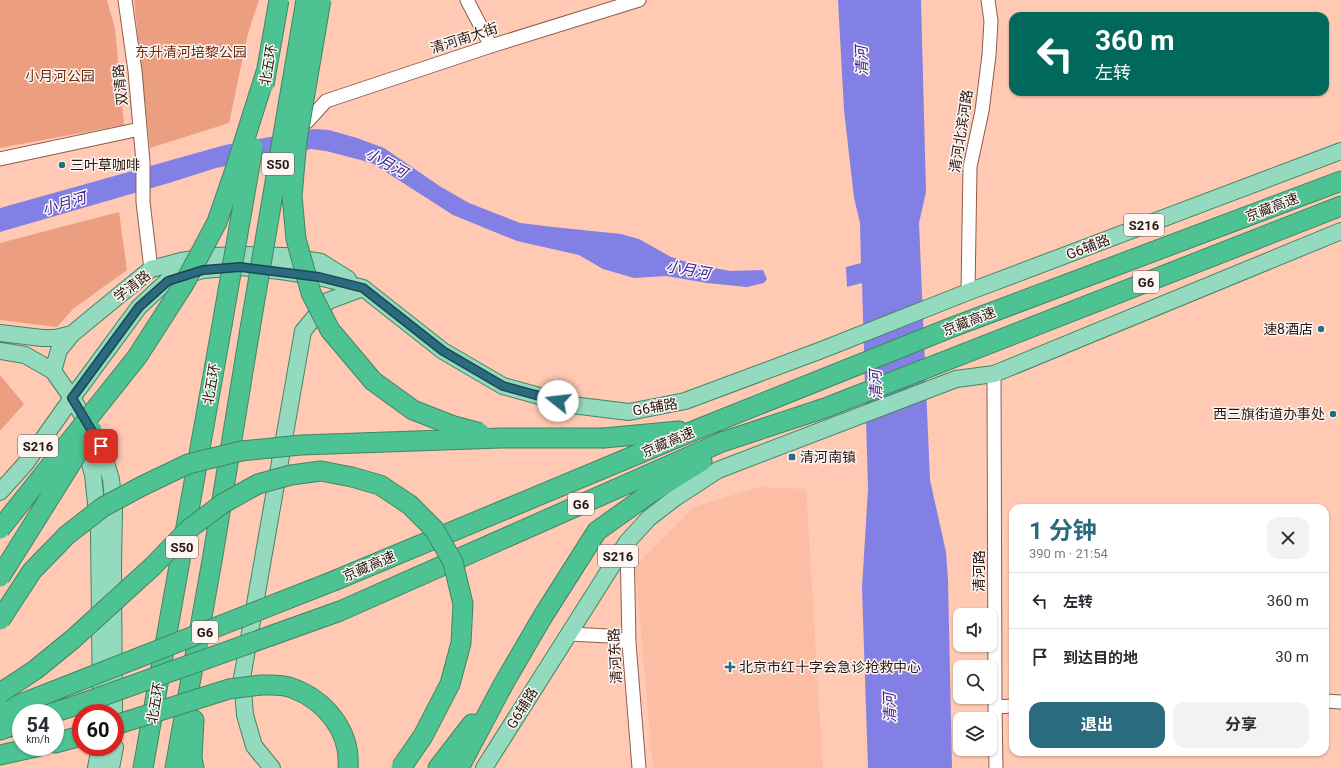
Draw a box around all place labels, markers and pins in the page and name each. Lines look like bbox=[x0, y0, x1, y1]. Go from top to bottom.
place label: 三叶草咖啡 bbox=[70, 157, 140, 173]
marker: 三叶草咖啡 bbox=[57, 160, 67, 170]
place label: 速8酒店 bbox=[1263, 321, 1313, 337]
marker: 速8酒店 bbox=[1316, 324, 1326, 334]
place label: 西三旗街道办事处 bbox=[1213, 406, 1325, 422]
marker: 西三旗街道办事处 bbox=[1328, 409, 1338, 419]
pin bbox=[84, 429, 118, 463]
place label: 清河南镇 bbox=[800, 449, 856, 465]
marker: 清河南镇 bbox=[787, 452, 797, 462]
place label: 北京市红十字会急诊抢救中心 bbox=[739, 659, 921, 675]
marker: 北京市红十字会急诊抢救中心 bbox=[724, 661, 736, 673]

